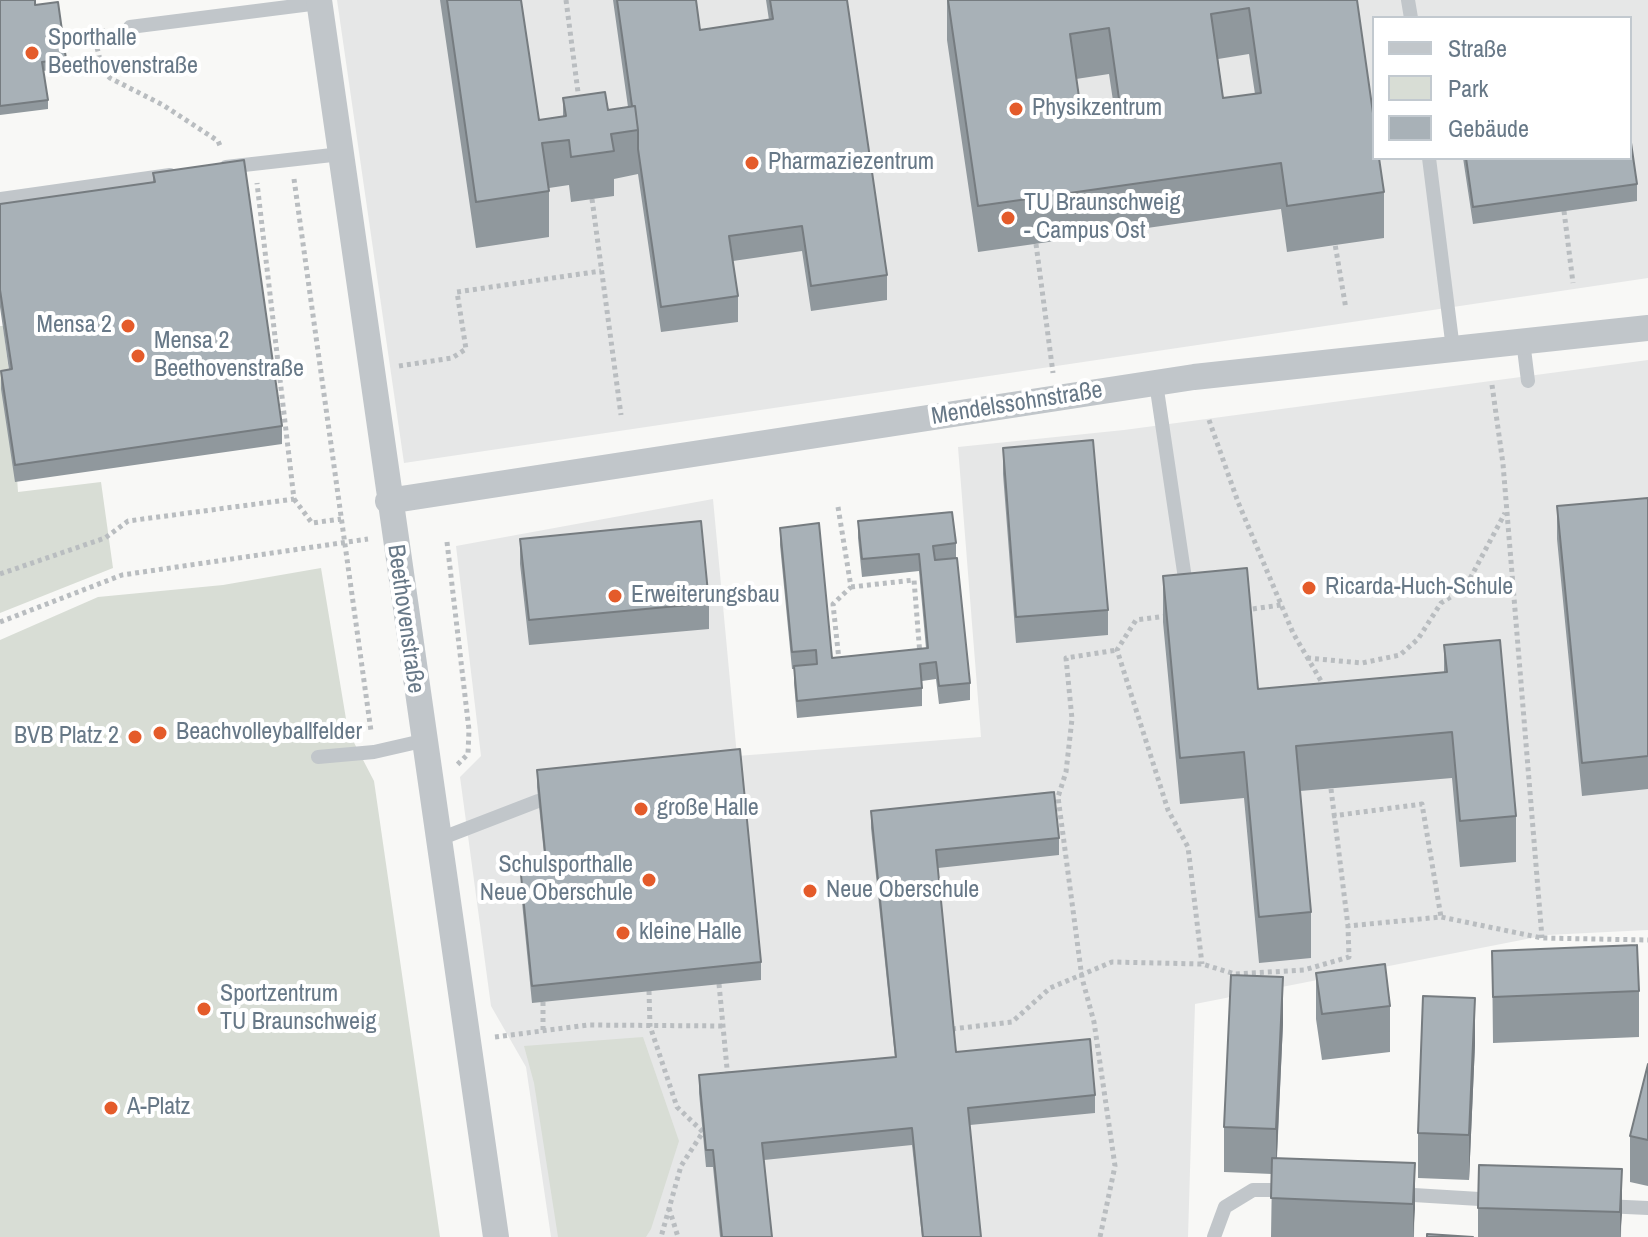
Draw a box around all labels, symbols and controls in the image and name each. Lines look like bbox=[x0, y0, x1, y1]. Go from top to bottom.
legend bbox=[1372, 16, 1632, 160]
place label: Sporthalle Beethovenstraße bbox=[48, 25, 198, 81]
text: Straße bbox=[1448, 32, 1507, 64]
marker: Sporthalle Beethovenstraße bbox=[23, 44, 41, 62]
text: Park bbox=[1448, 72, 1488, 104]
place label: Physikzentrum bbox=[1032, 95, 1162, 123]
marker: Physikzentrum bbox=[1007, 100, 1025, 118]
text: Gebäude bbox=[1448, 112, 1529, 144]
place label: Pharmaziezentrum bbox=[768, 149, 934, 177]
marker: Pharmaziezentrum bbox=[743, 154, 761, 172]
place label: TU Braunschweig - Campus Ost bbox=[1024, 190, 1180, 246]
marker: TU Braunschweig - Campus Ost bbox=[999, 209, 1017, 227]
place label: Mensa 2 bbox=[37, 312, 112, 340]
marker: Mensa 2 bbox=[119, 317, 137, 335]
place label: Mensa 2 Beethovenstraße bbox=[154, 328, 304, 384]
marker: Mensa 2 Beethovenstraße bbox=[129, 347, 147, 365]
street label: Mendelssohnstraße bbox=[929, 376, 1105, 432]
street label: Beethovenstraße bbox=[380, 543, 430, 695]
place label: Ricarda-Huch-Schule bbox=[1325, 574, 1513, 602]
marker: Ricarda-Huch-Schule bbox=[1300, 579, 1318, 597]
place label: Erweiterungsbau bbox=[631, 582, 780, 610]
marker: Erweiterungsbau bbox=[606, 587, 624, 605]
place label: Beachvolleyballfelder bbox=[176, 719, 362, 747]
place label: BVB Platz 2 bbox=[14, 723, 119, 751]
marker: Beachvolleyballfelder bbox=[151, 724, 169, 742]
marker: BVB Platz 2 bbox=[126, 728, 144, 746]
place label: große Halle bbox=[657, 795, 759, 823]
marker: große Halle bbox=[632, 800, 650, 818]
place label: Schulsporthalle Neue Oberschule bbox=[480, 852, 633, 908]
marker: Schulsporthalle Neue Oberschule bbox=[640, 871, 658, 889]
place label: Neue Oberschule bbox=[826, 877, 979, 905]
marker: Neue Oberschule bbox=[801, 882, 819, 900]
place label: kleine Halle bbox=[639, 919, 742, 947]
marker: kleine Halle bbox=[614, 924, 632, 942]
place label: Sportzentrum TU Braunschweig bbox=[220, 981, 376, 1037]
marker: Sportzentrum TU Braunschweig bbox=[195, 1000, 213, 1018]
place label: A-Platz bbox=[127, 1094, 190, 1122]
marker: A-Platz bbox=[102, 1099, 120, 1117]

